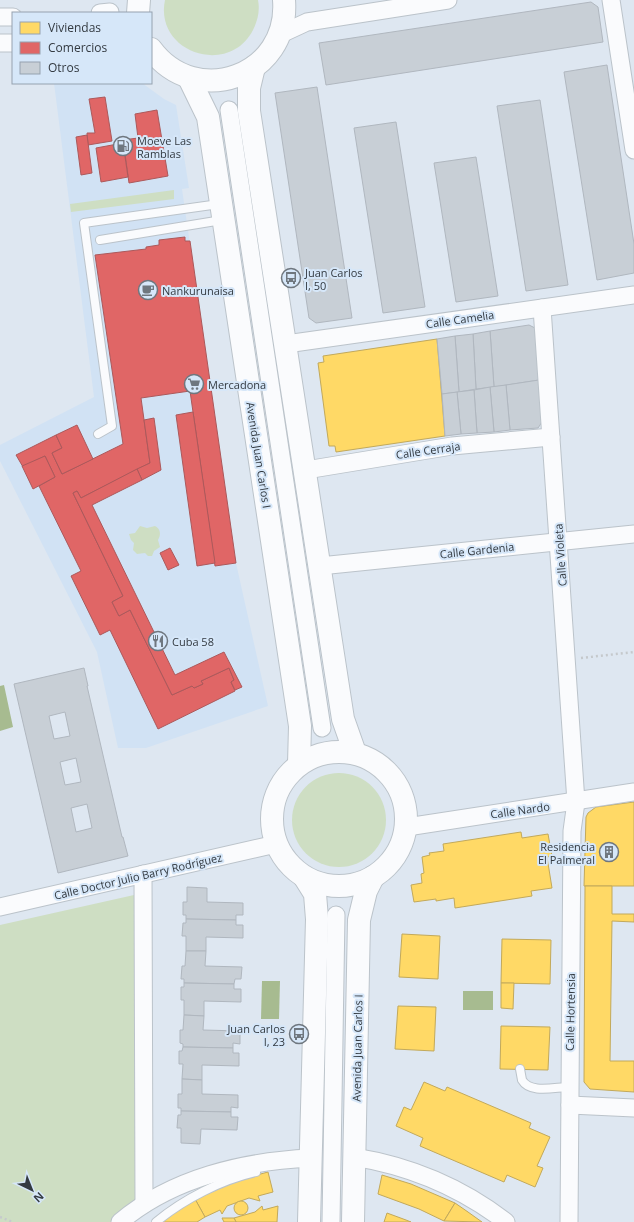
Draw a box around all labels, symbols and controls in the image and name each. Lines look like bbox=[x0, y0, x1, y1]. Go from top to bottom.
legend bbox=[12, 12, 152, 84]
text: Viviendas bbox=[48, 19, 101, 36]
text: Comercios bbox=[48, 39, 108, 56]
text: Otros bbox=[48, 59, 80, 76]
place label: Moeve Las Ramblas bbox=[137, 133, 191, 161]
fuel station icon: Moeve Las Ramblas bbox=[112, 135, 134, 157]
place label: Juan Carlos I, 50 bbox=[304, 265, 363, 293]
bus stop icon: Juan Carlos I, 50 bbox=[280, 267, 302, 289]
cafe icon: Nankurunaisa bbox=[137, 279, 159, 301]
place label: Nankurunaisa bbox=[162, 283, 234, 298]
street label: Calle Camelia bbox=[425, 307, 495, 331]
supermarket icon: Mercadona bbox=[183, 373, 205, 395]
place label: Mercadona bbox=[208, 377, 266, 392]
street label: Avenida Juan Carlos I bbox=[243, 401, 275, 509]
street label: Calle Cerraja bbox=[395, 438, 461, 462]
street label: Calle Violeta bbox=[550, 523, 570, 587]
street label: Calle Gardenia bbox=[439, 539, 515, 561]
restaurant icon: Cuba 58 bbox=[147, 630, 169, 652]
place label: Cuba 58 bbox=[172, 634, 214, 649]
street label: Calle Nardo bbox=[489, 798, 551, 822]
place label: Residencia El Palmeral bbox=[538, 839, 595, 867]
building icon: Residencia El Palmeral bbox=[598, 841, 620, 863]
street label: Calle Doctor Julio Barry Rodríguez bbox=[52, 849, 224, 903]
street label: Calle Hortensia bbox=[562, 973, 578, 1051]
street label: Avenida Juan Carlos I bbox=[349, 994, 365, 1102]
place label: Juan Carlos I, 23 bbox=[226, 1021, 285, 1049]
bus stop icon: Juan Carlos I, 23 bbox=[288, 1023, 310, 1045]
north arrow bbox=[12, 1170, 52, 1210]
text: N bbox=[31, 1189, 48, 1206]

